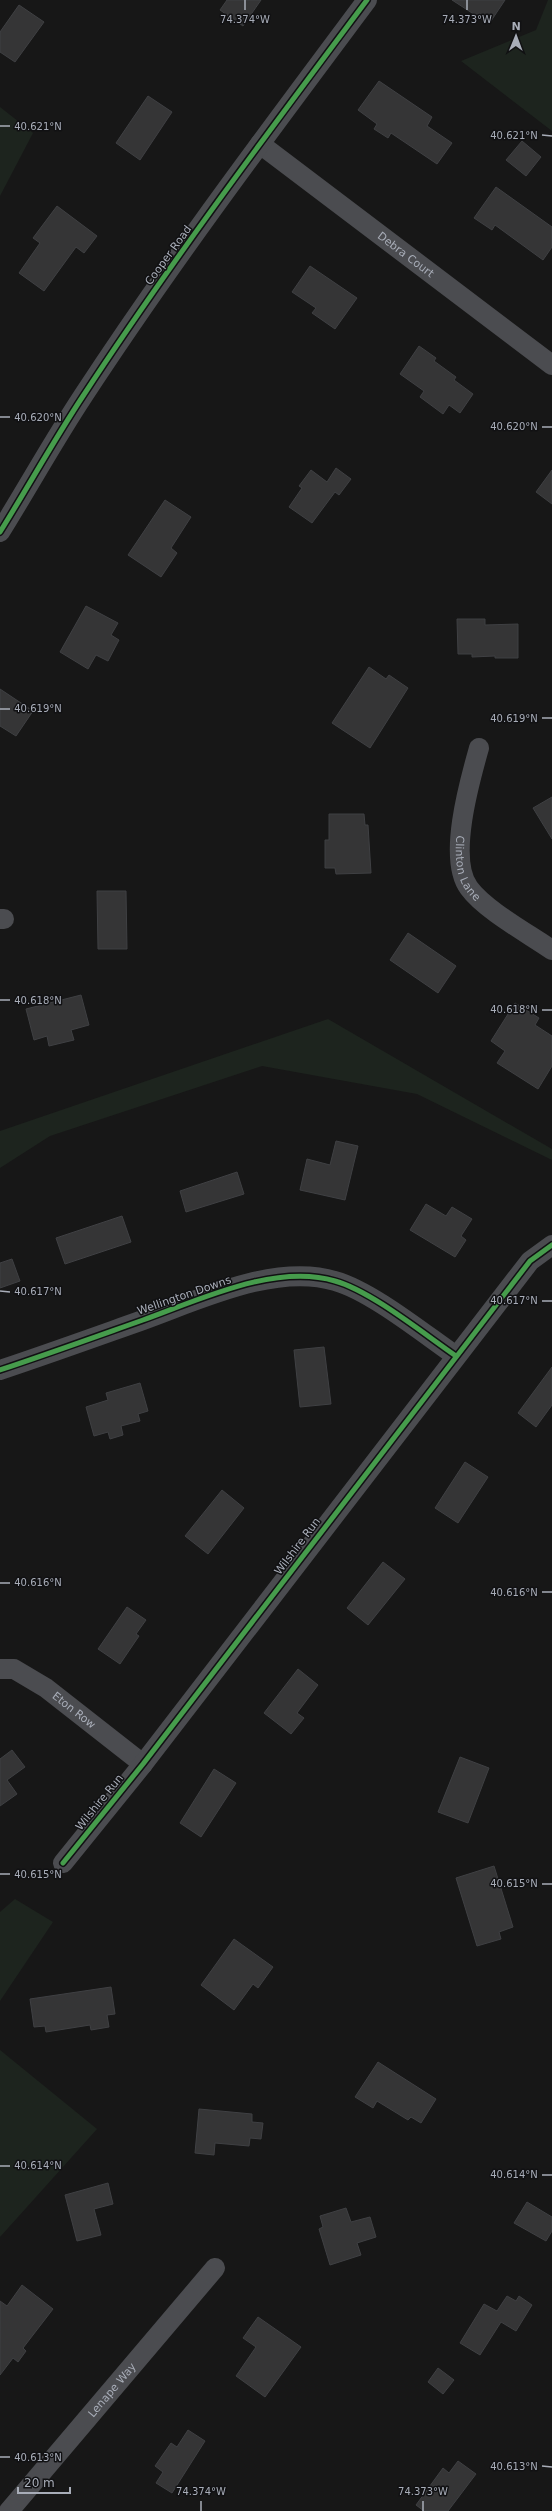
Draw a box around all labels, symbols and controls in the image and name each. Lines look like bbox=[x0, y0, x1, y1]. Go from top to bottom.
text: 74.374°W bbox=[220, 14, 270, 25]
text: 74.373°W bbox=[442, 14, 492, 25]
north arrow bbox=[496, 16, 536, 56]
text: N bbox=[511, 20, 521, 33]
text: 40.621°N bbox=[14, 121, 62, 132]
text: 40.621°N bbox=[490, 130, 538, 141]
street label: Cooper Road bbox=[142, 223, 194, 288]
street label: Debra Court bbox=[375, 229, 437, 281]
text: 40.620°N bbox=[14, 412, 62, 423]
text: 40.620°N bbox=[490, 421, 538, 432]
text: 40.619°N bbox=[14, 703, 62, 714]
text: 40.619°N bbox=[490, 713, 538, 724]
street label: Clinton Lane bbox=[453, 835, 483, 904]
text: 40.618°N bbox=[14, 995, 62, 1006]
text: 40.618°N bbox=[490, 1004, 538, 1015]
street label: Wellington Downs bbox=[135, 1273, 233, 1318]
text: 40.617°N bbox=[14, 1286, 62, 1297]
text: 40.617°N bbox=[490, 1295, 538, 1306]
street label: Wilshire Run bbox=[272, 1515, 323, 1577]
text: 40.616°N bbox=[14, 1577, 62, 1588]
text: 40.616°N bbox=[490, 1587, 538, 1598]
street label: Eton Row bbox=[50, 1689, 98, 1731]
street label: Wilshire Run bbox=[73, 1772, 126, 1833]
text: 40.615°N bbox=[14, 1869, 62, 1880]
text: 40.615°N bbox=[490, 1878, 538, 1889]
text: 40.614°N bbox=[14, 2160, 62, 2171]
text: 40.614°N bbox=[490, 2169, 538, 2180]
street label: Lenape Way bbox=[86, 2360, 139, 2420]
text: 40.613°N bbox=[14, 2452, 62, 2463]
text: 40.613°N bbox=[490, 2461, 538, 2472]
scale bar bbox=[18, 2469, 70, 2495]
text: 20 m bbox=[24, 2476, 55, 2490]
text: 74.374°W bbox=[176, 2486, 226, 2497]
text: 74.373°W bbox=[398, 2486, 448, 2497]

